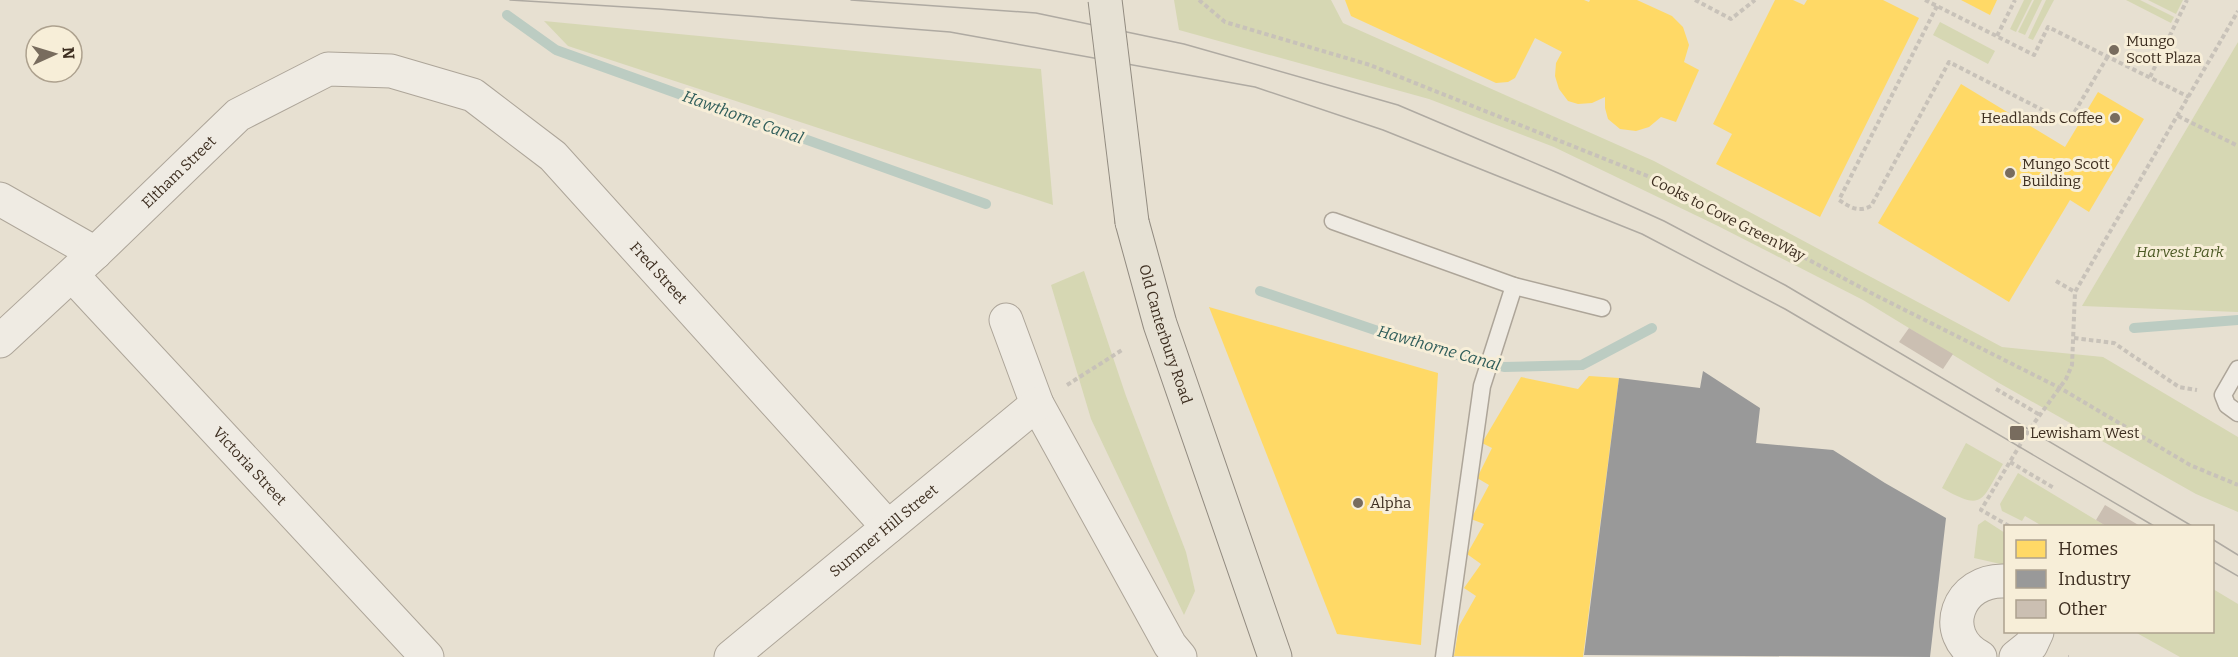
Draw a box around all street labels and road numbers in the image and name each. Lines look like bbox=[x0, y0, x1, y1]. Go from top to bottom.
street label: Eltham Street bbox=[138, 132, 220, 212]
street label: Cooks to Cove GreenWay bbox=[1648, 171, 1808, 265]
street label: Fred Street bbox=[626, 238, 692, 308]
street label: Old Canterbury Road bbox=[1135, 262, 1196, 406]
street label: Victoria Street bbox=[209, 423, 291, 509]
street label: Summer Hill Street bbox=[826, 480, 942, 581]

